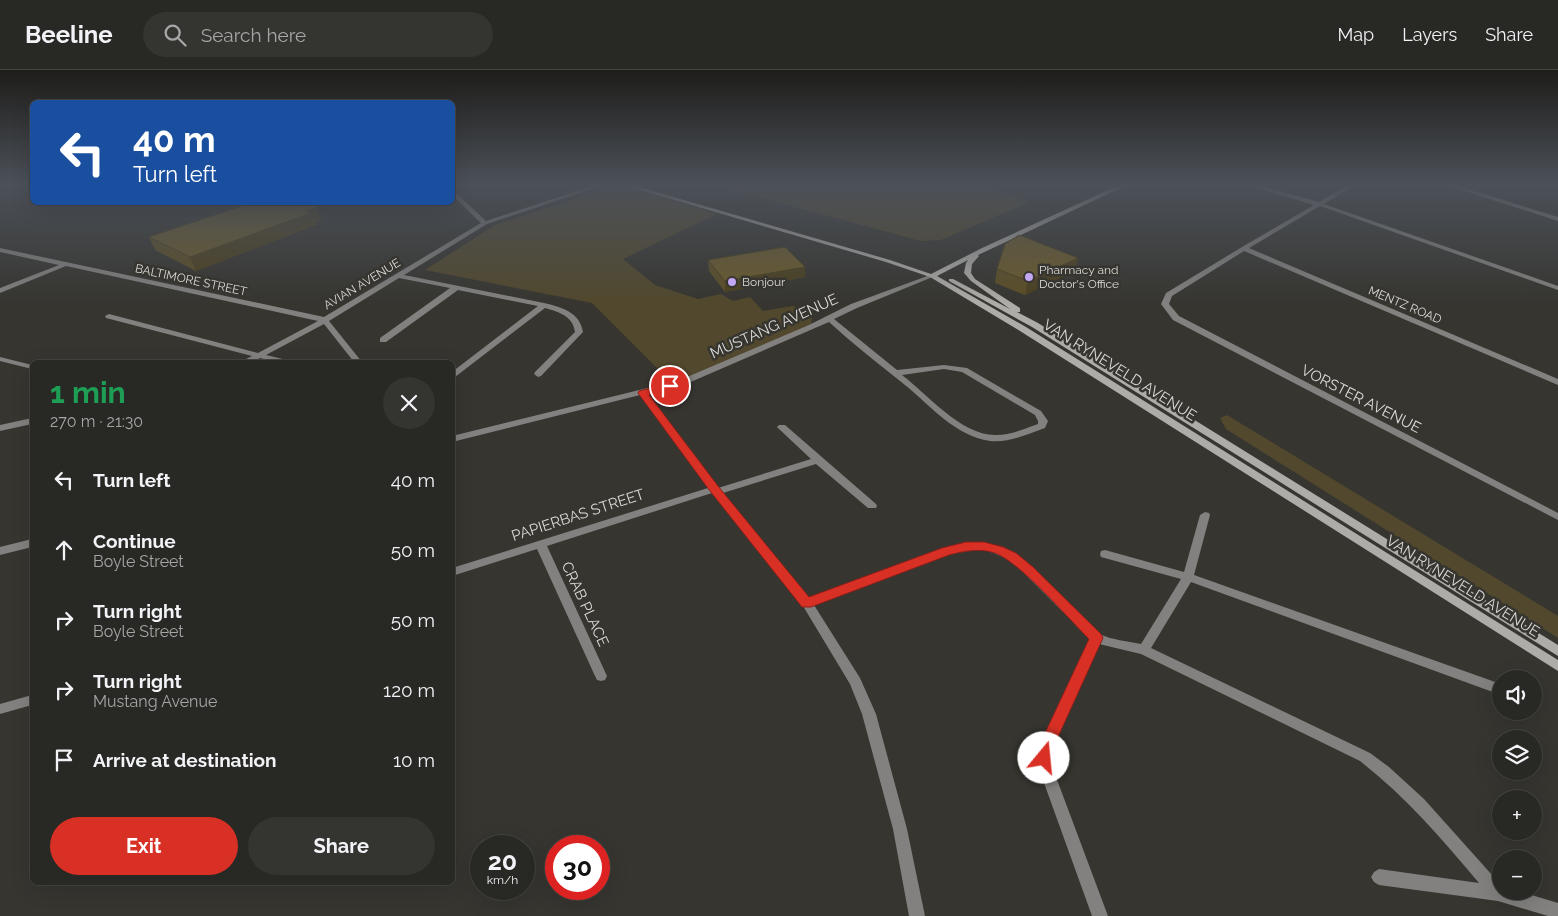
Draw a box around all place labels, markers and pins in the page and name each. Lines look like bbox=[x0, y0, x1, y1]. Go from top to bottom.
place label: Pharmacy and Doctor's Office bbox=[1039, 263, 1119, 291]
marker: Pharmacy and Doctor's Office bbox=[1023, 271, 1035, 283]
place label: Bonjour bbox=[742, 275, 786, 289]
marker: Bonjour bbox=[726, 276, 738, 288]
pin bbox=[649, 365, 691, 407]

